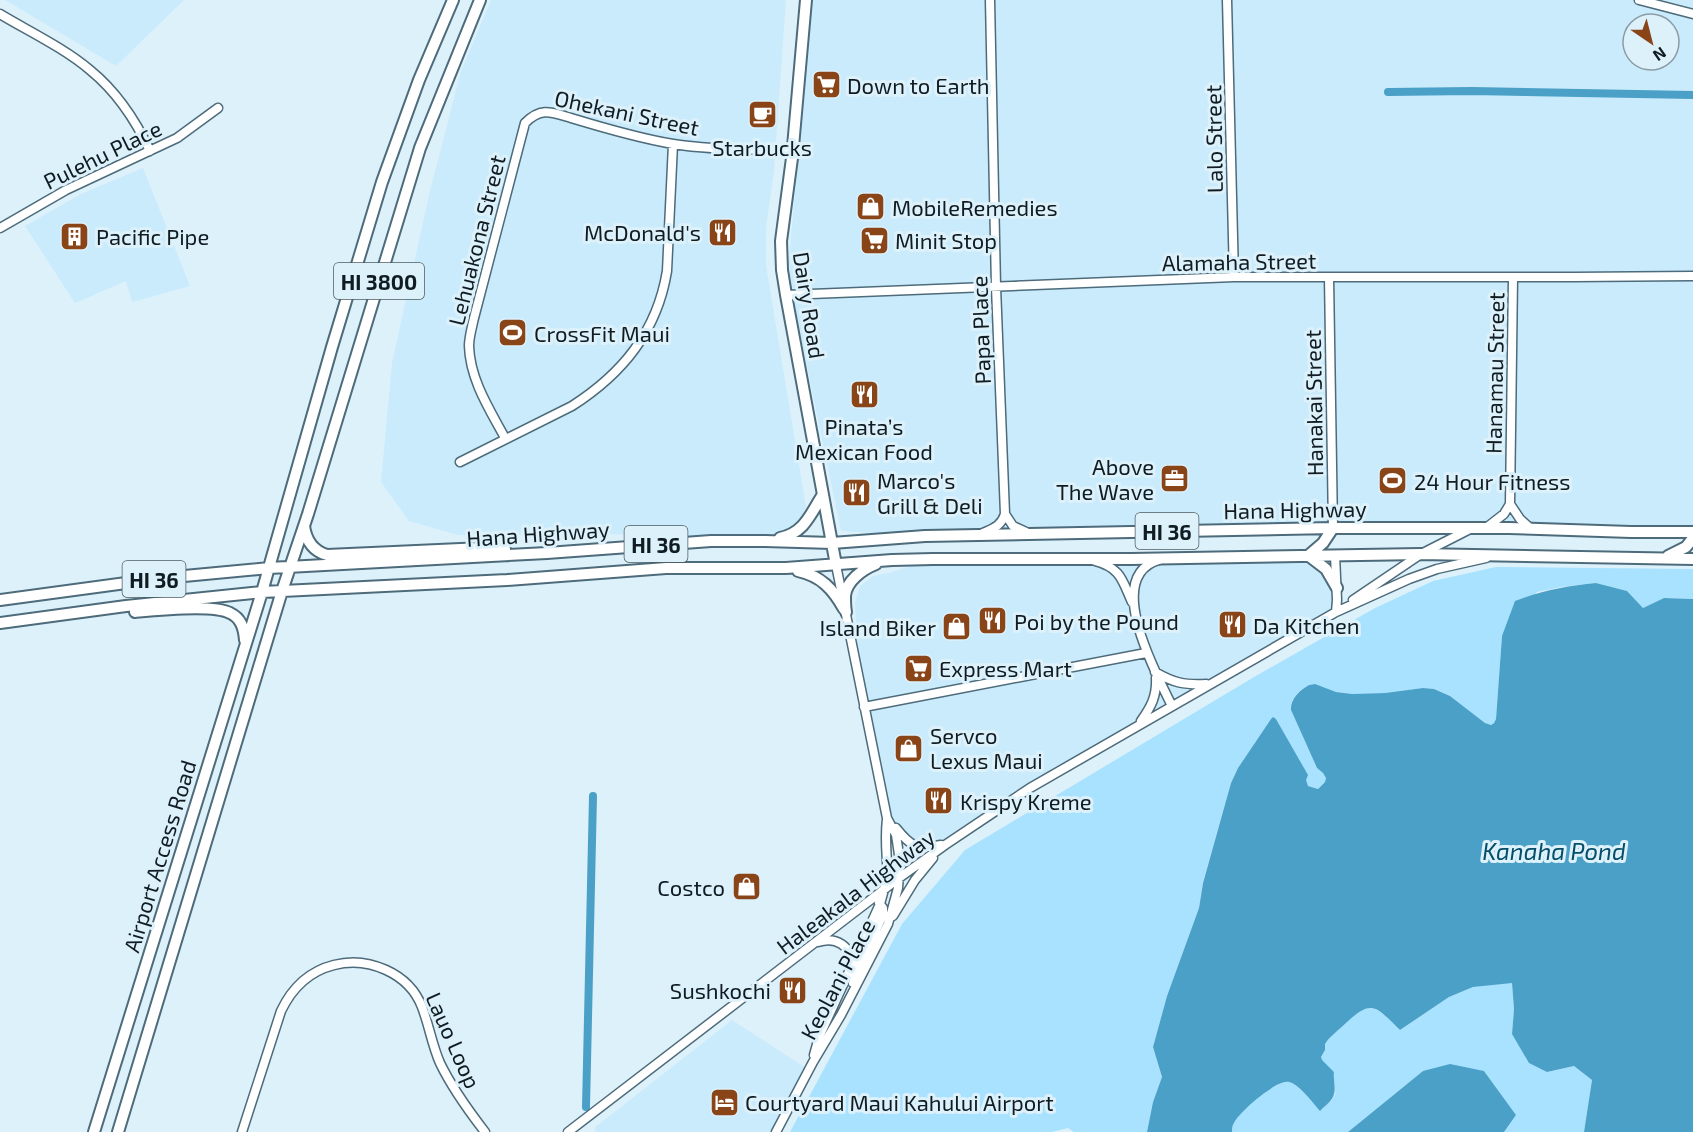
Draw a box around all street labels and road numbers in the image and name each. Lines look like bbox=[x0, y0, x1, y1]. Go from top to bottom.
street label: Ohekani Street bbox=[552, 84, 702, 140]
street label: Lalo Street bbox=[1199, 85, 1227, 193]
street label: Pulehu Place bbox=[39, 114, 165, 194]
street label: Lehuakona Street bbox=[442, 152, 510, 328]
street label: Alamaha Street bbox=[1162, 247, 1316, 275]
street label: Dairy Road bbox=[789, 250, 831, 360]
road number: HI 3800 bbox=[334, 263, 424, 299]
street label: Papa Place bbox=[965, 275, 995, 385]
street label: Hanamau Street bbox=[1480, 292, 1508, 454]
street label: Hanakai Street bbox=[1299, 330, 1327, 476]
street label: Hana Highway bbox=[1223, 495, 1367, 523]
road number: HI 36 bbox=[1136, 513, 1198, 549]
street label: Hana Highway bbox=[466, 515, 611, 551]
road number: HI 36 bbox=[624, 526, 688, 562]
road number: HI 36 bbox=[122, 561, 186, 597]
street label: Airport Access Road bbox=[117, 757, 201, 955]
street label: Haleakala Highway bbox=[771, 823, 939, 959]
street label: Keolani Place bbox=[794, 914, 880, 1044]
street label: Lauo Loop bbox=[421, 988, 487, 1092]

